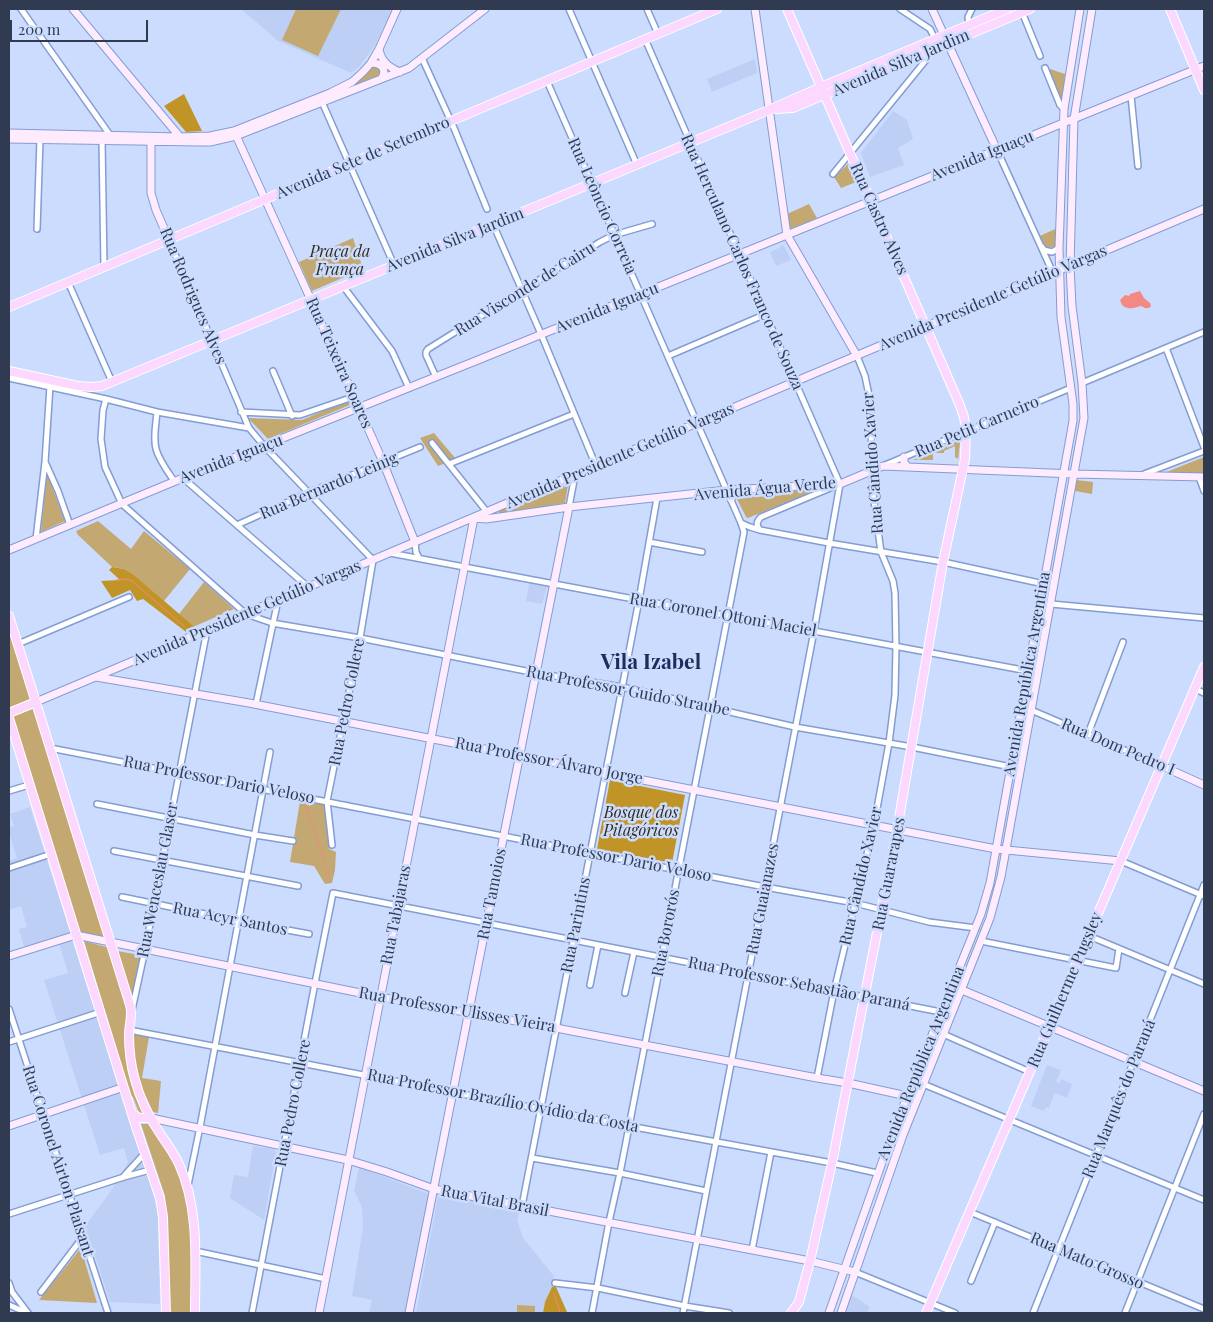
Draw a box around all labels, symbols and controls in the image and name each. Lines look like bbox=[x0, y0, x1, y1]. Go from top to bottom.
scale bar bbox=[12, 10, 150, 42]
text: 200 m bbox=[18, 19, 60, 39]
street label: Avenida Silva Jardim bbox=[830, 25, 972, 101]
street label: Avenida Sete de Setembro bbox=[273, 113, 453, 203]
street label: Avenida Iguaçu bbox=[928, 127, 1036, 185]
street label: Rua Herculano Carlos Franco de Souza bbox=[677, 131, 807, 393]
street label: Rua Leôncio Correia bbox=[563, 135, 641, 277]
street label: Rua Castro Alves bbox=[846, 160, 912, 278]
street label: Avenida Silva Jardim bbox=[383, 204, 527, 276]
street label: Rua Rodrigues Alves bbox=[156, 225, 230, 367]
street label: Rua Visconde de Cairu bbox=[451, 238, 599, 340]
street label: Avenida Presidente Getúlio Vargas bbox=[876, 241, 1110, 355]
park label: Praça da França bbox=[310, 242, 370, 280]
street label: Avenida Iguaçu bbox=[553, 279, 661, 337]
street label: Rua Teixeira Soares bbox=[302, 295, 376, 431]
street label: Rua Cândido Xavier bbox=[858, 392, 888, 534]
street label: Rua Petit Carneiro bbox=[912, 392, 1042, 462]
street label: Avenida Presidente Getúlio Vargas bbox=[503, 399, 737, 513]
street label: Avenida Iguaçu bbox=[176, 430, 286, 488]
street label: Rua Bernardo Leinig bbox=[257, 448, 401, 524]
street label: Avenida Água Verde bbox=[693, 473, 837, 505]
street label: Avenida Presidente Getúlio Vargas bbox=[130, 556, 364, 670]
street label: Avenida República Argentina bbox=[1000, 570, 1054, 778]
street label: Rua Coronel Ottoni Maciel bbox=[628, 589, 818, 641]
street label: Rua Pedro Collere bbox=[325, 637, 369, 767]
district label: Vila Izabel bbox=[601, 649, 701, 675]
street label: Rua Professor Guido Straube bbox=[525, 662, 731, 720]
street label: Rua Dom Pedro I bbox=[1058, 714, 1178, 780]
street label: Rua Professor Álvaro Jorge bbox=[453, 733, 645, 789]
street label: Rua Professor Dario Veloso bbox=[122, 752, 316, 808]
street label: Rua Wenceslau Glaser bbox=[134, 801, 182, 959]
park label: Bosque dos Pitagóricos bbox=[603, 803, 679, 841]
street label: Rua Cândido Xavier bbox=[836, 805, 886, 947]
street label: Rua Guararapes bbox=[869, 816, 909, 932]
street label: Rua Professor Dario Veloso bbox=[519, 830, 713, 886]
street label: Rua Guaianazes bbox=[743, 842, 783, 956]
street label: Rua Tamoios bbox=[474, 847, 510, 941]
street label: Rua Tabajaras bbox=[377, 864, 415, 966]
street label: Rua Parintins bbox=[557, 875, 595, 975]
street label: Rua Bororós bbox=[648, 888, 684, 978]
street label: Rua Acyr Santos bbox=[171, 898, 289, 940]
street label: Rua Guilherme Pugsley bbox=[1024, 909, 1106, 1071]
street label: Rua Professor Sebastião Paraná bbox=[686, 953, 912, 1015]
street label: Avenida República Argentina bbox=[873, 963, 969, 1163]
street label: Rua Professor Ulisses Vieira bbox=[357, 983, 557, 1037]
street label: Rua Marquês do Paraná bbox=[1078, 1017, 1160, 1181]
street label: Rua Pedro Collere bbox=[271, 1038, 315, 1168]
street label: Rua Coronel Airton Plaisant bbox=[18, 1063, 98, 1259]
street label: Rua Professor Brazílio Ovídio da Costa bbox=[366, 1065, 640, 1137]
street label: Rua Vital Brasil bbox=[439, 1181, 551, 1221]
street label: Rua Mato Grosso bbox=[1027, 1228, 1147, 1294]

